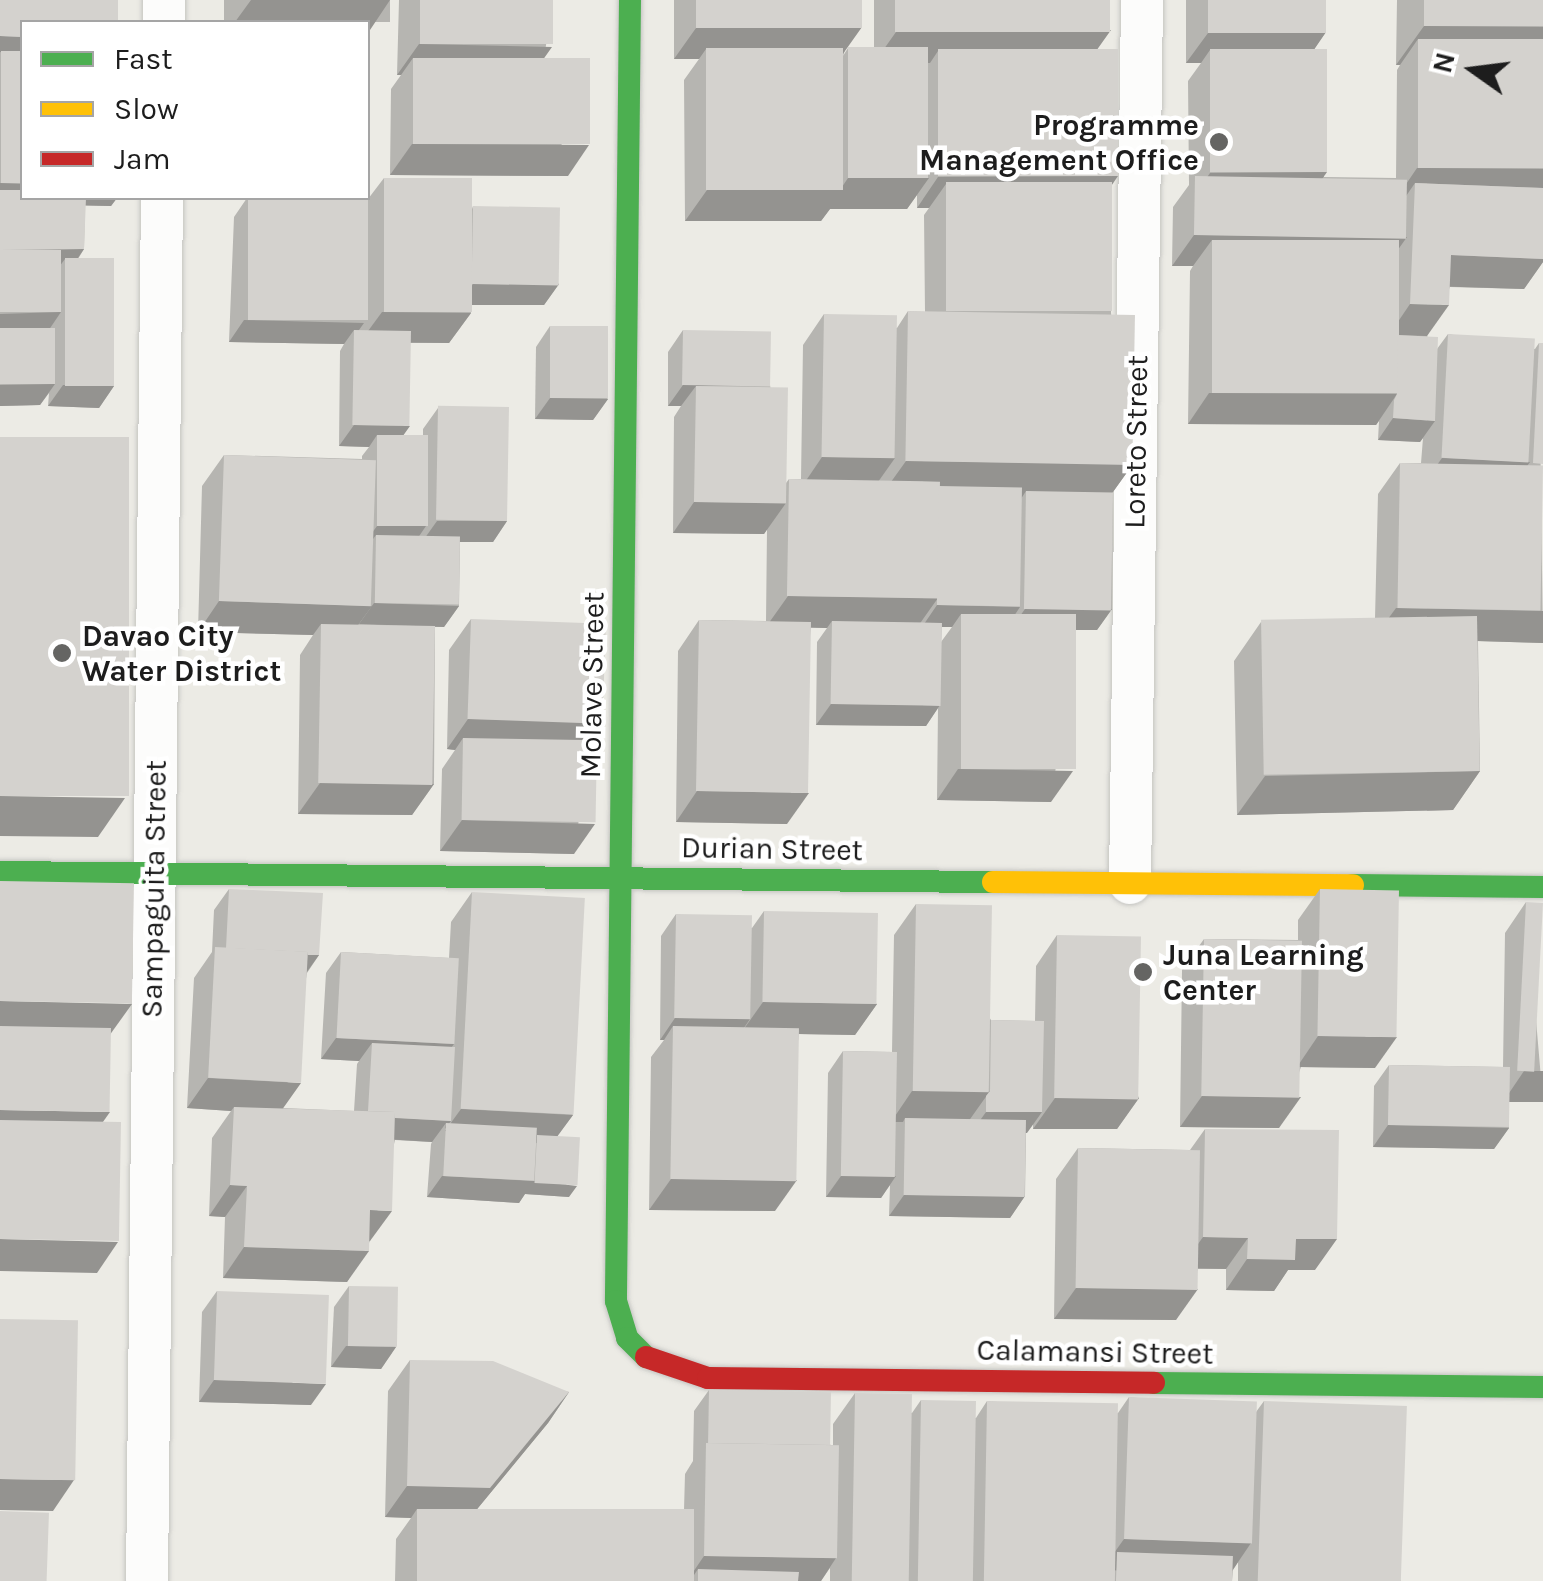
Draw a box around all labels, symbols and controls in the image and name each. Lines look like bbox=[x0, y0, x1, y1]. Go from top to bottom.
legend bbox=[20, 20, 370, 200]
north arrow bbox=[1423, 20, 1523, 120]
text: Fast bbox=[114, 41, 173, 77]
text: N bbox=[1425, 49, 1462, 76]
text: Slow bbox=[114, 91, 179, 127]
place label: Programme Management Office bbox=[919, 107, 1199, 178]
marker: Programme Management Office bbox=[1208, 131, 1230, 153]
text: Jam bbox=[114, 141, 171, 177]
street label: Loreto Street bbox=[1116, 355, 1156, 529]
street label: Molave Street bbox=[572, 591, 612, 779]
place label: Davao City Water District bbox=[82, 618, 281, 688]
marker: Davao City Water District bbox=[51, 642, 73, 664]
street label: Sampaguita Street bbox=[134, 760, 174, 1018]
street label: Durian Street bbox=[681, 829, 863, 869]
place label: Juna Learning Center bbox=[1163, 937, 1364, 1008]
marker: Juna Learning Center bbox=[1132, 961, 1154, 983]
street label: Calamansi Street bbox=[976, 1332, 1214, 1372]

